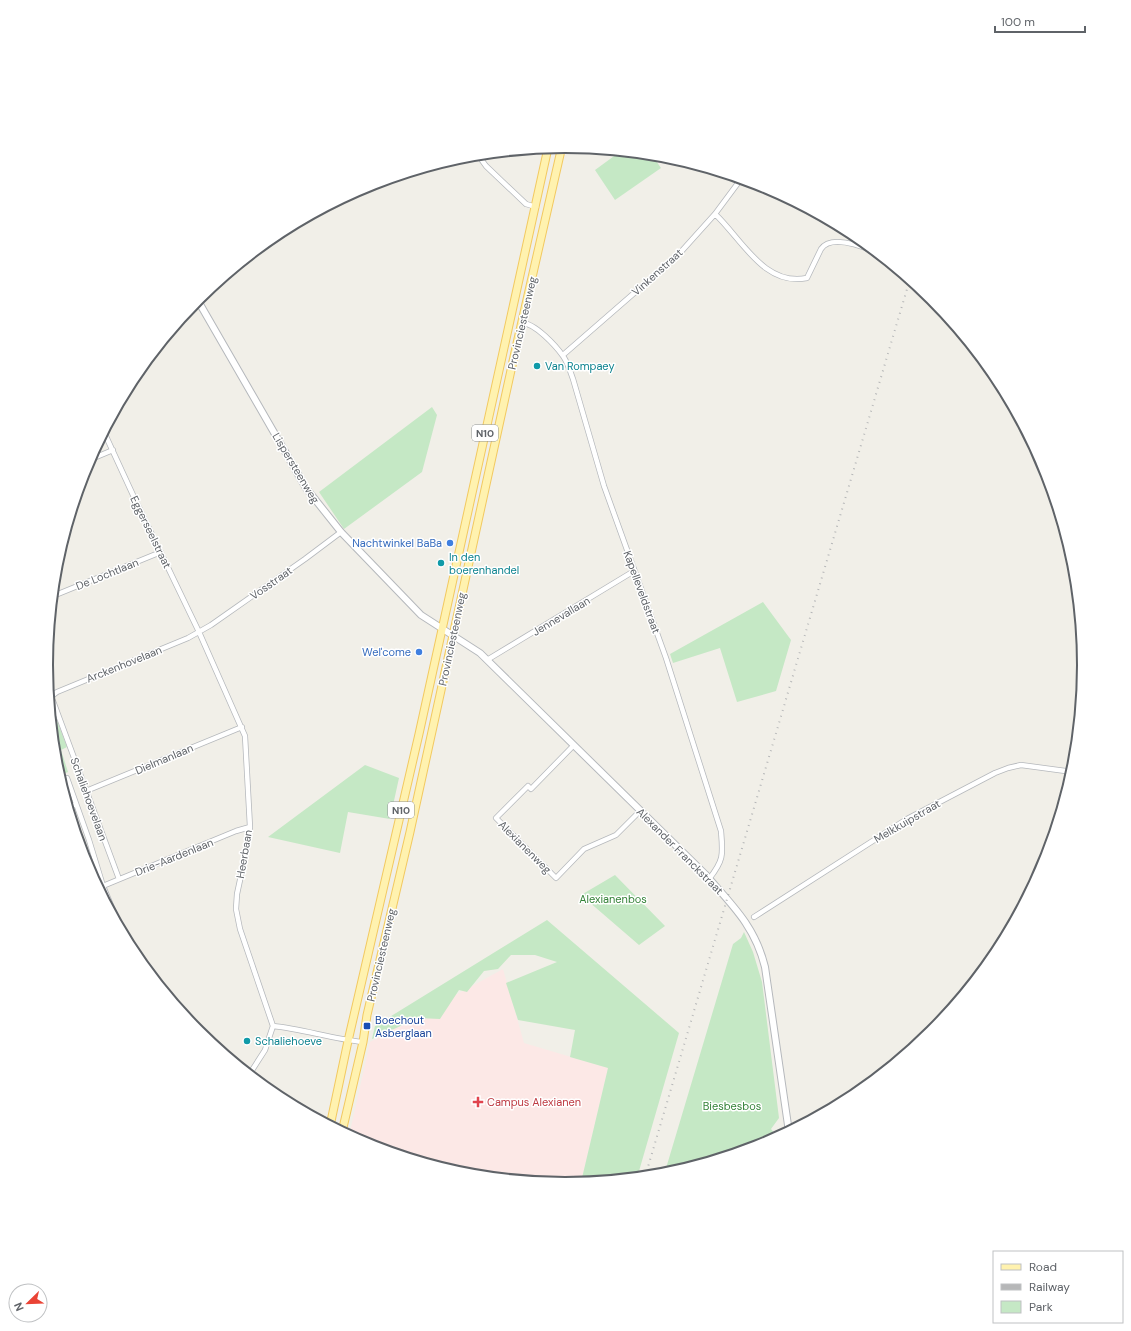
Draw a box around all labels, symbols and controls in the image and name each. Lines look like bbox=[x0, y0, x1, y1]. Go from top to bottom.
scale bar bbox=[995, 8, 1085, 34]
text: 100 m bbox=[1001, 14, 1035, 30]
street label: Vinkenstraat bbox=[629, 245, 685, 299]
street label: Provinciesteenweg bbox=[504, 275, 540, 371]
place label: Van Rompaey bbox=[545, 359, 615, 373]
marker: Van Rompaey bbox=[532, 361, 542, 371]
road number: N10 bbox=[472, 425, 498, 441]
street label: Lispersteenweg bbox=[269, 430, 323, 506]
street label: Eggerseelstraat bbox=[127, 493, 175, 571]
place label: Nachtwinkel BaBa bbox=[352, 536, 442, 550]
marker: Nachtwinkel BaBa bbox=[445, 538, 455, 548]
street label: Kapelleveldstraat bbox=[621, 549, 663, 635]
place label: In den boerenhandel bbox=[449, 550, 519, 577]
street label: De Lochtlaan bbox=[74, 555, 140, 593]
marker: In den boerenhandel bbox=[436, 558, 446, 568]
street label: Vosstraat bbox=[247, 563, 295, 603]
street label: Provinciesteenweg bbox=[435, 591, 469, 687]
street label: Jennevallaan bbox=[529, 593, 593, 639]
street label: Arckenhovelaan bbox=[84, 642, 164, 686]
place label: Wel'come bbox=[362, 645, 411, 659]
marker: Wel'come bbox=[414, 647, 424, 657]
street label: Dielmanlaan bbox=[133, 740, 195, 778]
street label: Schaliehoevelaan bbox=[67, 755, 111, 843]
street label: Melkkuipstraat bbox=[871, 796, 943, 846]
road number: N10 bbox=[388, 802, 414, 818]
street label: Alexander Franckstraat bbox=[634, 805, 726, 897]
street label: Alexianenweg bbox=[496, 818, 554, 876]
street label: Heerbaan bbox=[233, 829, 255, 879]
street label: Drie-Aardenlaan bbox=[133, 835, 215, 879]
park label: Alexianenbos bbox=[579, 892, 647, 906]
street label: Provinciesteenweg bbox=[363, 907, 399, 1003]
place label: Boechout Asberglaan bbox=[375, 1013, 432, 1040]
marker: Boechout Asberglaan bbox=[362, 1021, 372, 1031]
place label: Schaliehoeve bbox=[255, 1034, 322, 1048]
marker: Schaliehoeve bbox=[242, 1036, 252, 1046]
place label: Campus Alexianen bbox=[487, 1095, 581, 1109]
marker: Campus Alexianen bbox=[472, 1096, 484, 1108]
park label: Biesbesbos bbox=[703, 1099, 761, 1113]
legend bbox=[993, 1251, 1123, 1323]
text: Road bbox=[1029, 1259, 1057, 1275]
text: Railway bbox=[1029, 1279, 1070, 1295]
north arrow bbox=[8, 1283, 48, 1323]
text: Park bbox=[1029, 1299, 1053, 1315]
text: N bbox=[11, 1300, 27, 1313]

